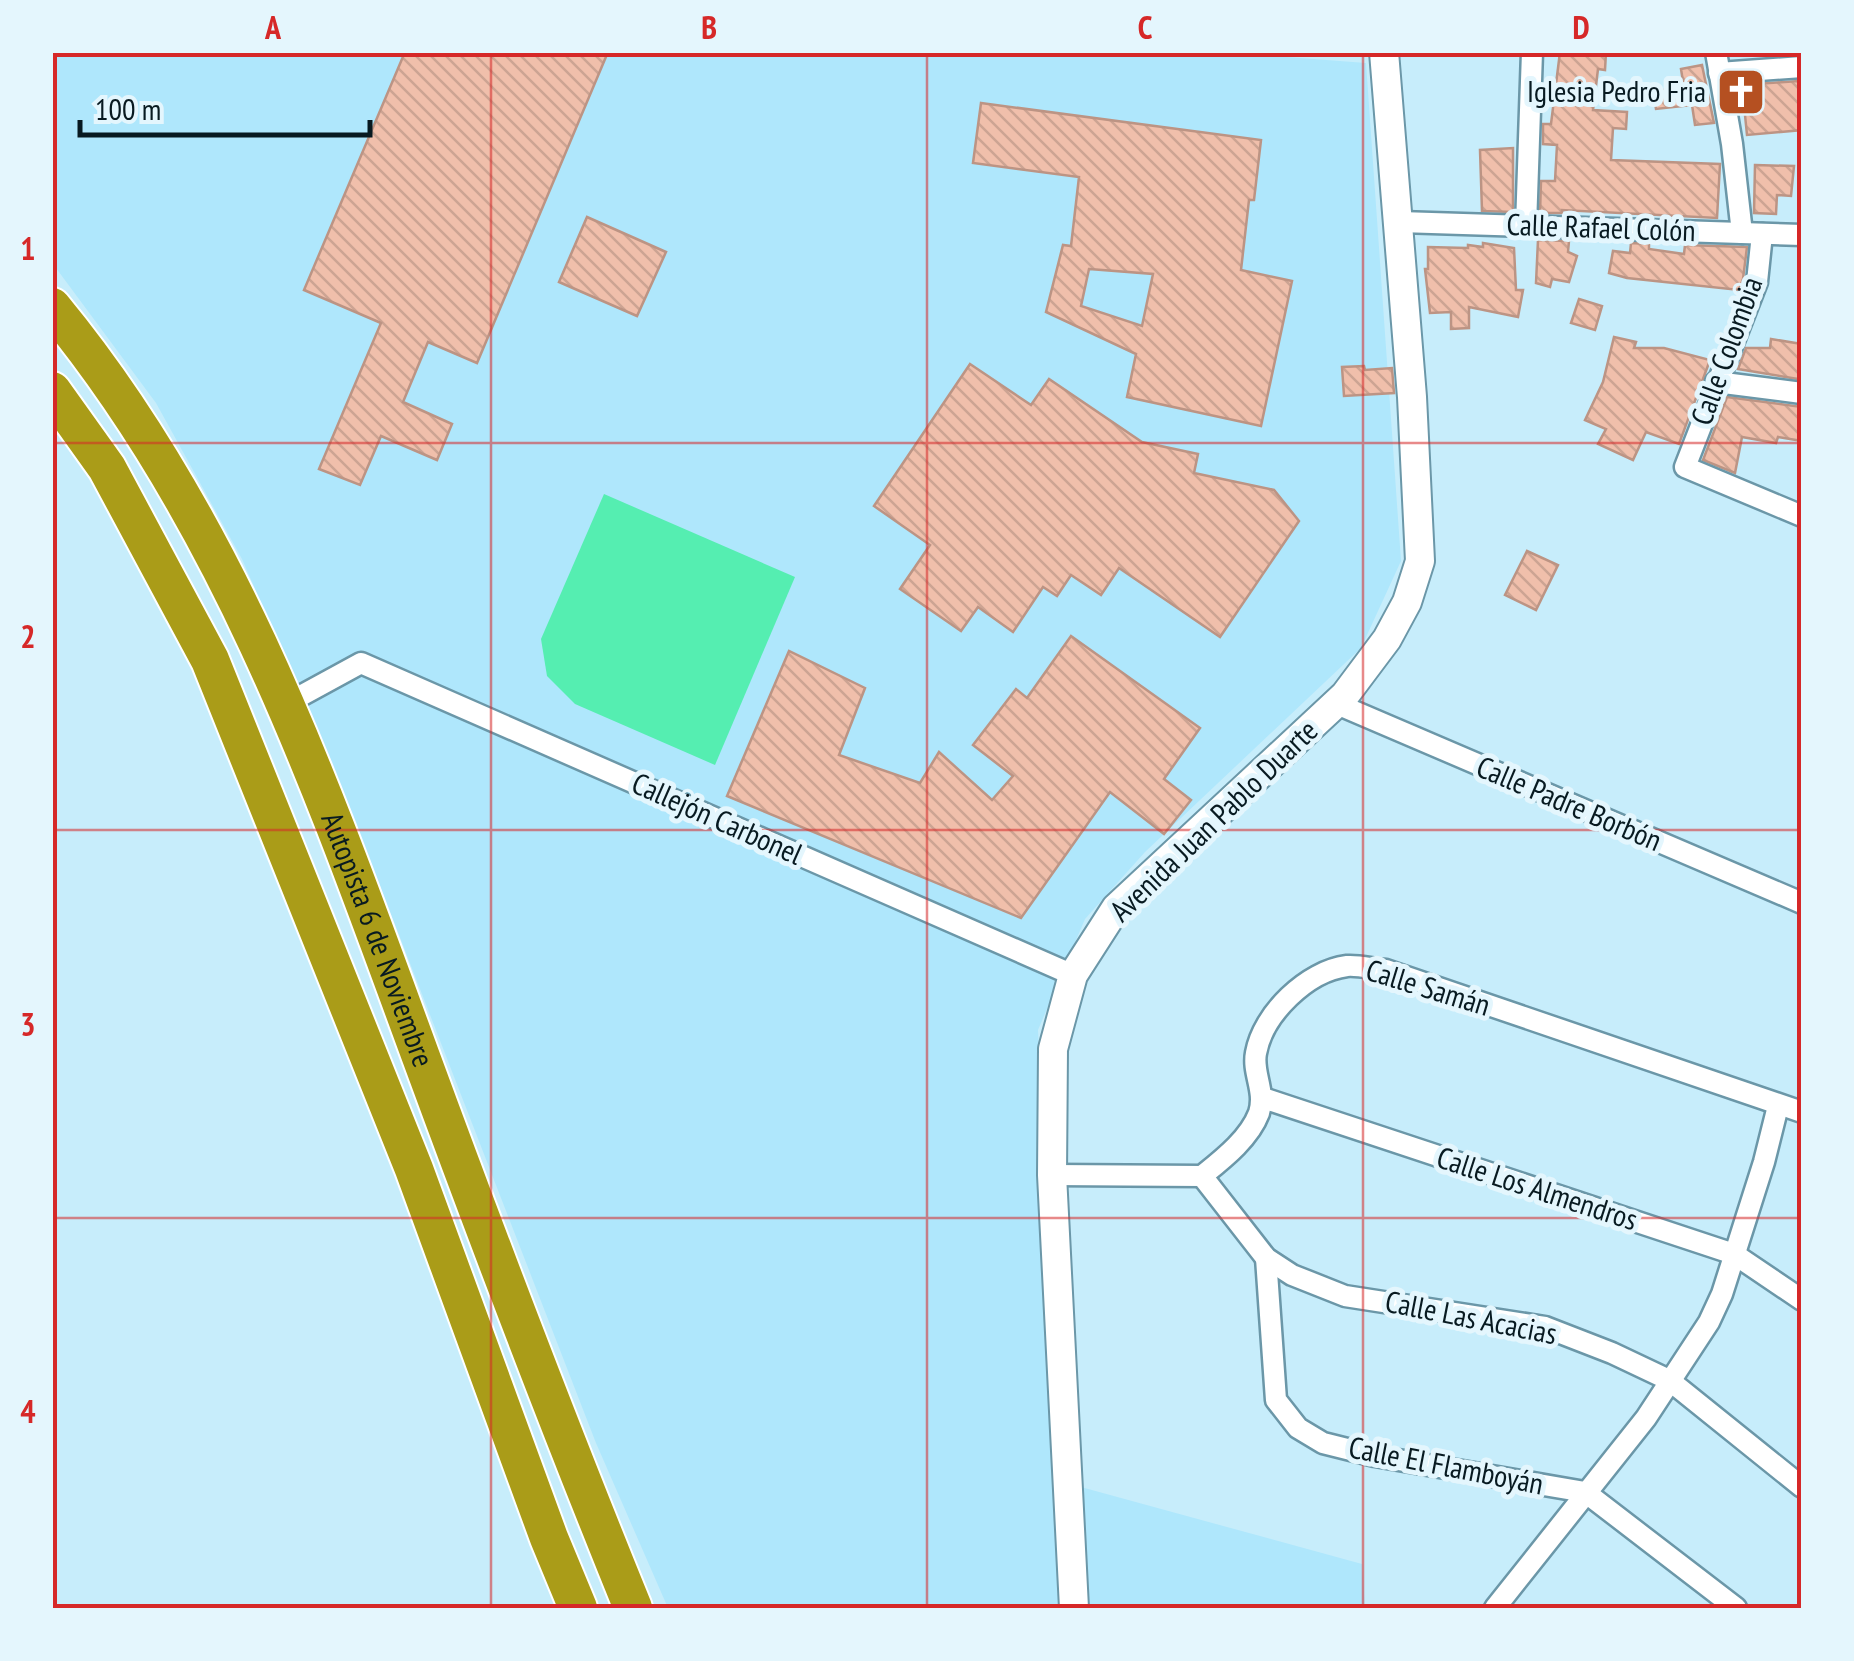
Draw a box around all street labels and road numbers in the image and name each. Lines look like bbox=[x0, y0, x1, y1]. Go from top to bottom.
street label: Calle Rafael Colón bbox=[1506, 204, 1696, 249]
street label: Calle Colombia bbox=[1681, 271, 1770, 430]
street label: Avenida Juan Pablo Duarte bbox=[1101, 711, 1325, 929]
street label: Calle Padre Borbón bbox=[1471, 746, 1668, 859]
street label: Callejón Carbonel bbox=[626, 763, 809, 873]
street label: Autopista 6 de Noviembre bbox=[313, 806, 444, 1072]
street label: Calle Samán bbox=[1362, 949, 1495, 1024]
street label: Calle Los Almendros bbox=[1432, 1137, 1643, 1238]
street label: Calle Las Acacias bbox=[1382, 1281, 1560, 1352]
street label: Calle El Flamboyán bbox=[1346, 1427, 1547, 1502]

